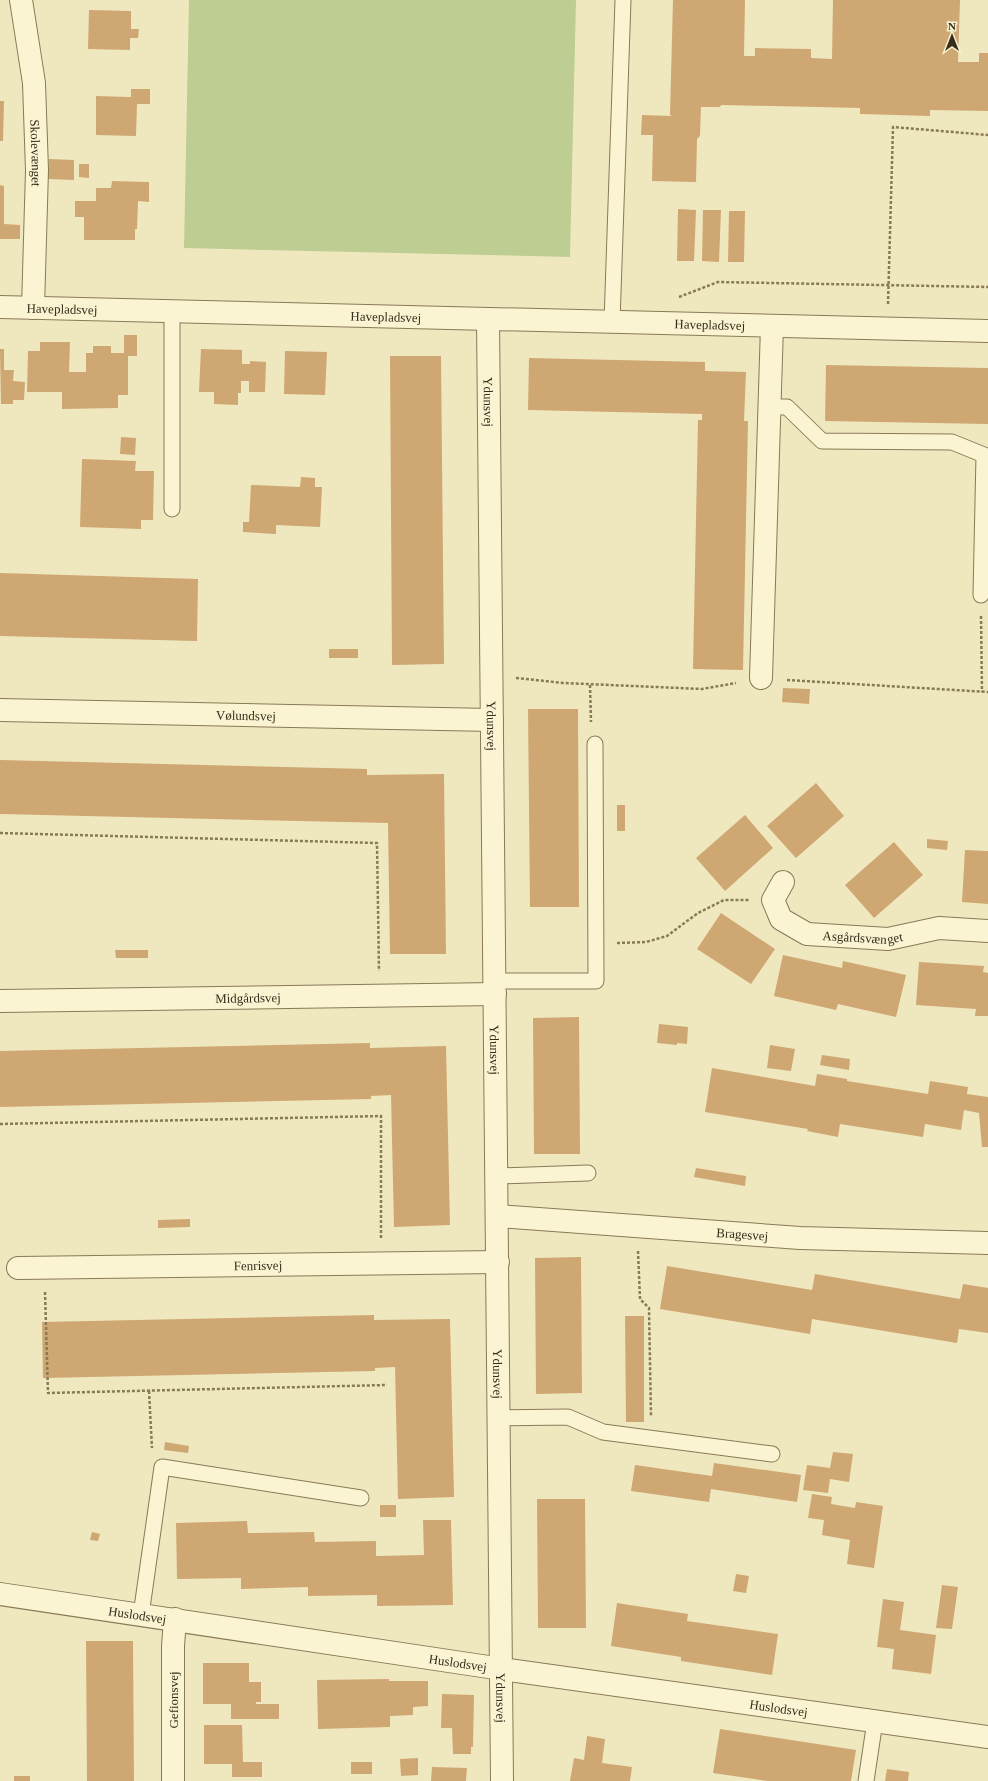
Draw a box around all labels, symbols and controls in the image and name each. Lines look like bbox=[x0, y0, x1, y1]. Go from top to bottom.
north arrow bbox=[932, 16, 972, 56]
text: N bbox=[948, 20, 956, 32]
street label: Skolevænget bbox=[27, 119, 44, 187]
street label: Havepladsvej bbox=[26, 301, 98, 317]
street label: Havepladsvej bbox=[350, 309, 421, 325]
street label: Havepladsvej bbox=[674, 316, 745, 333]
street label: Ydunsvej bbox=[481, 377, 496, 427]
street label: Ydunsvej bbox=[484, 701, 499, 751]
street label: Vølundsvej bbox=[216, 707, 276, 724]
street label: Asgårdsvænget bbox=[822, 928, 904, 947]
street label: Midgårdsvej bbox=[215, 990, 281, 1006]
street label: Ydunsvej bbox=[487, 1025, 502, 1075]
street label: Bragesvej bbox=[716, 1225, 769, 1244]
street label: Fenrisvej bbox=[234, 1258, 282, 1273]
street label: Ydunsvej bbox=[490, 1349, 505, 1399]
street label: Huslodsvej bbox=[107, 1603, 167, 1627]
street label: Huslodsvej bbox=[428, 1651, 488, 1675]
street label: Gefionsvej bbox=[166, 1671, 181, 1729]
street label: Ydunsvej bbox=[493, 1673, 508, 1723]
street label: Huslodsvej bbox=[749, 1697, 809, 1720]

